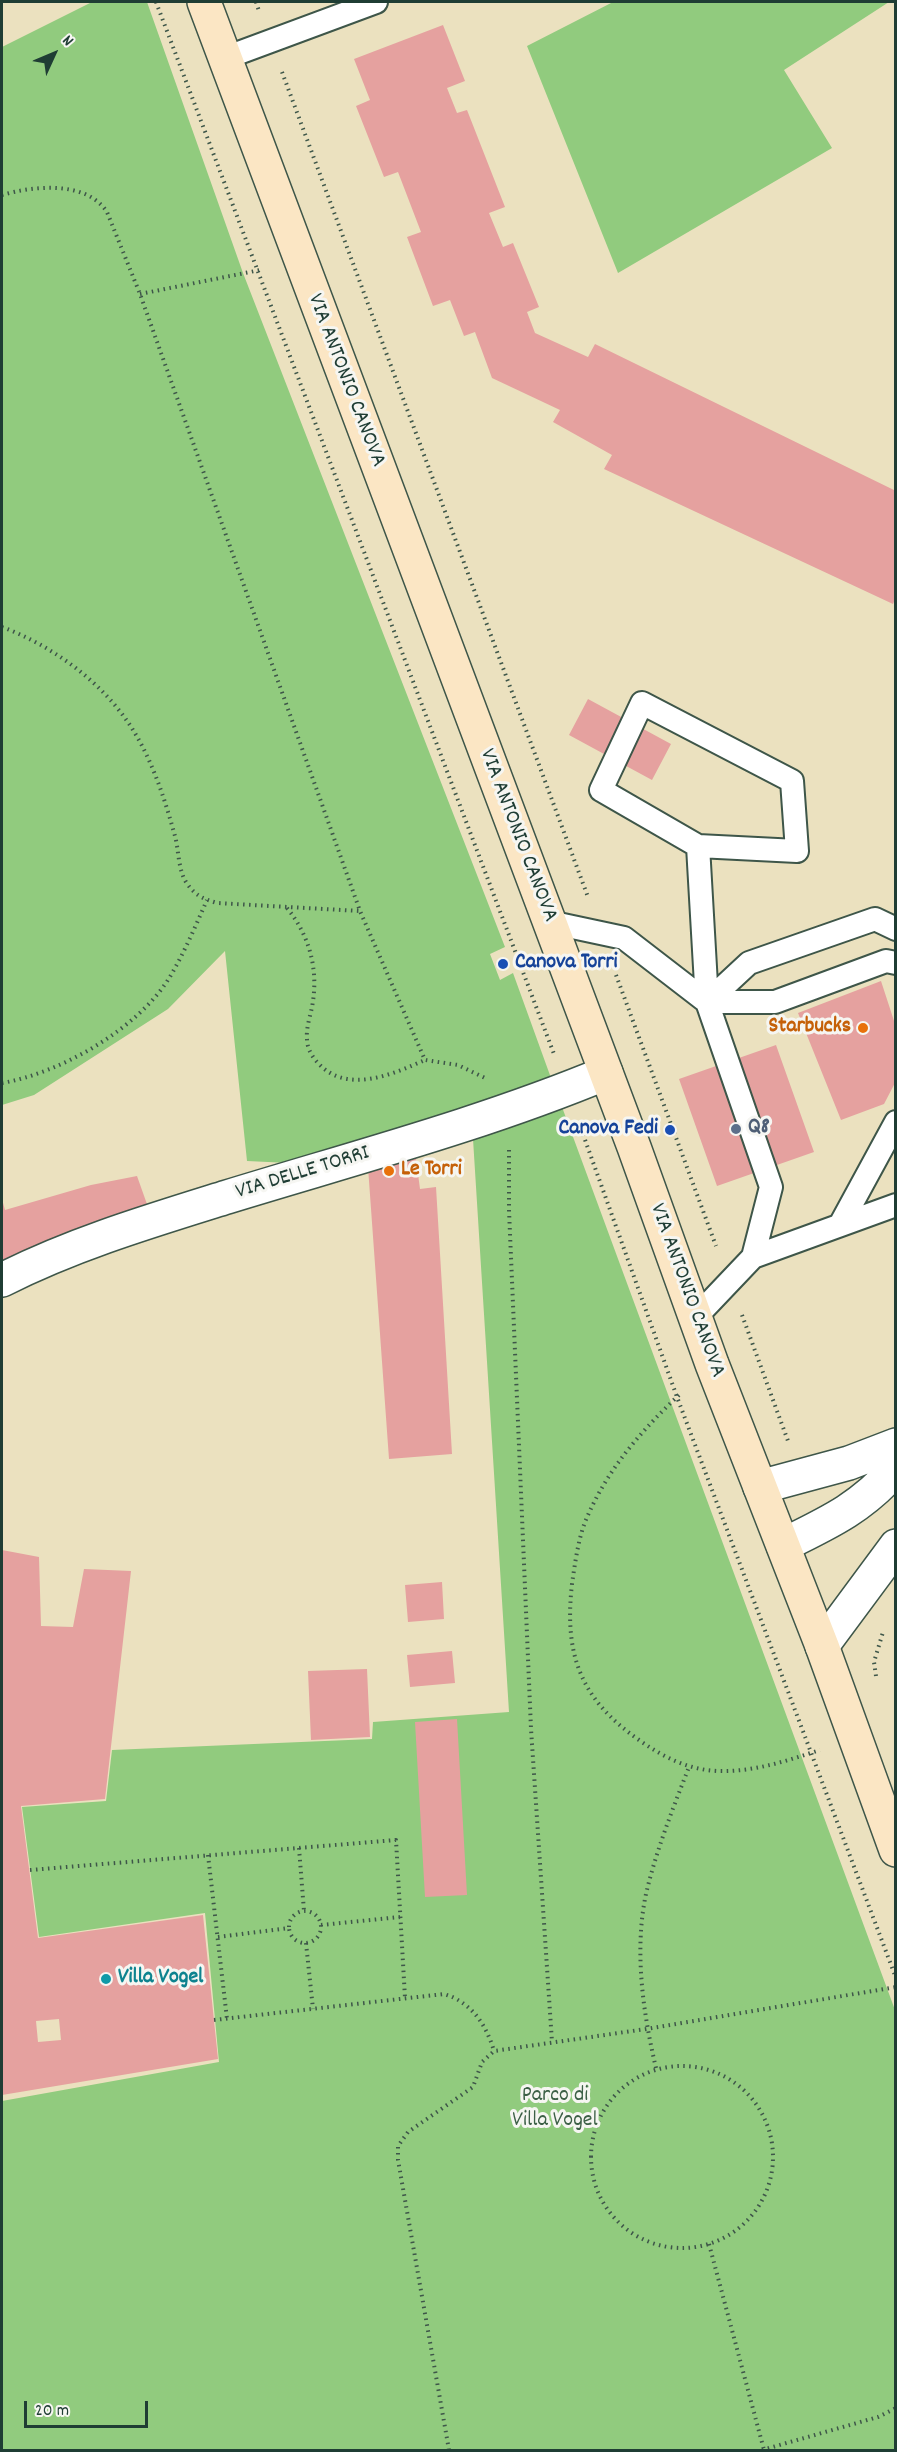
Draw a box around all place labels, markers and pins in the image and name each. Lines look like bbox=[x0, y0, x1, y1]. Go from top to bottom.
place label: Canova Torri bbox=[515, 951, 618, 977]
marker: Canova Torri bbox=[496, 957, 510, 971]
place label: Starbucks bbox=[769, 1015, 851, 1041]
marker: Starbucks bbox=[856, 1021, 870, 1035]
place label: Q8 bbox=[748, 1116, 770, 1142]
place label: Canova Fedi bbox=[558, 1117, 658, 1143]
marker: Q8 bbox=[729, 1122, 743, 1136]
marker: Canova Fedi bbox=[663, 1123, 677, 1137]
place label: Le Torri bbox=[401, 1158, 462, 1184]
marker: Le Torri bbox=[382, 1164, 396, 1178]
place label: Villa Vogel bbox=[118, 1966, 203, 1992]
marker: Villa Vogel bbox=[99, 1972, 113, 1986]

